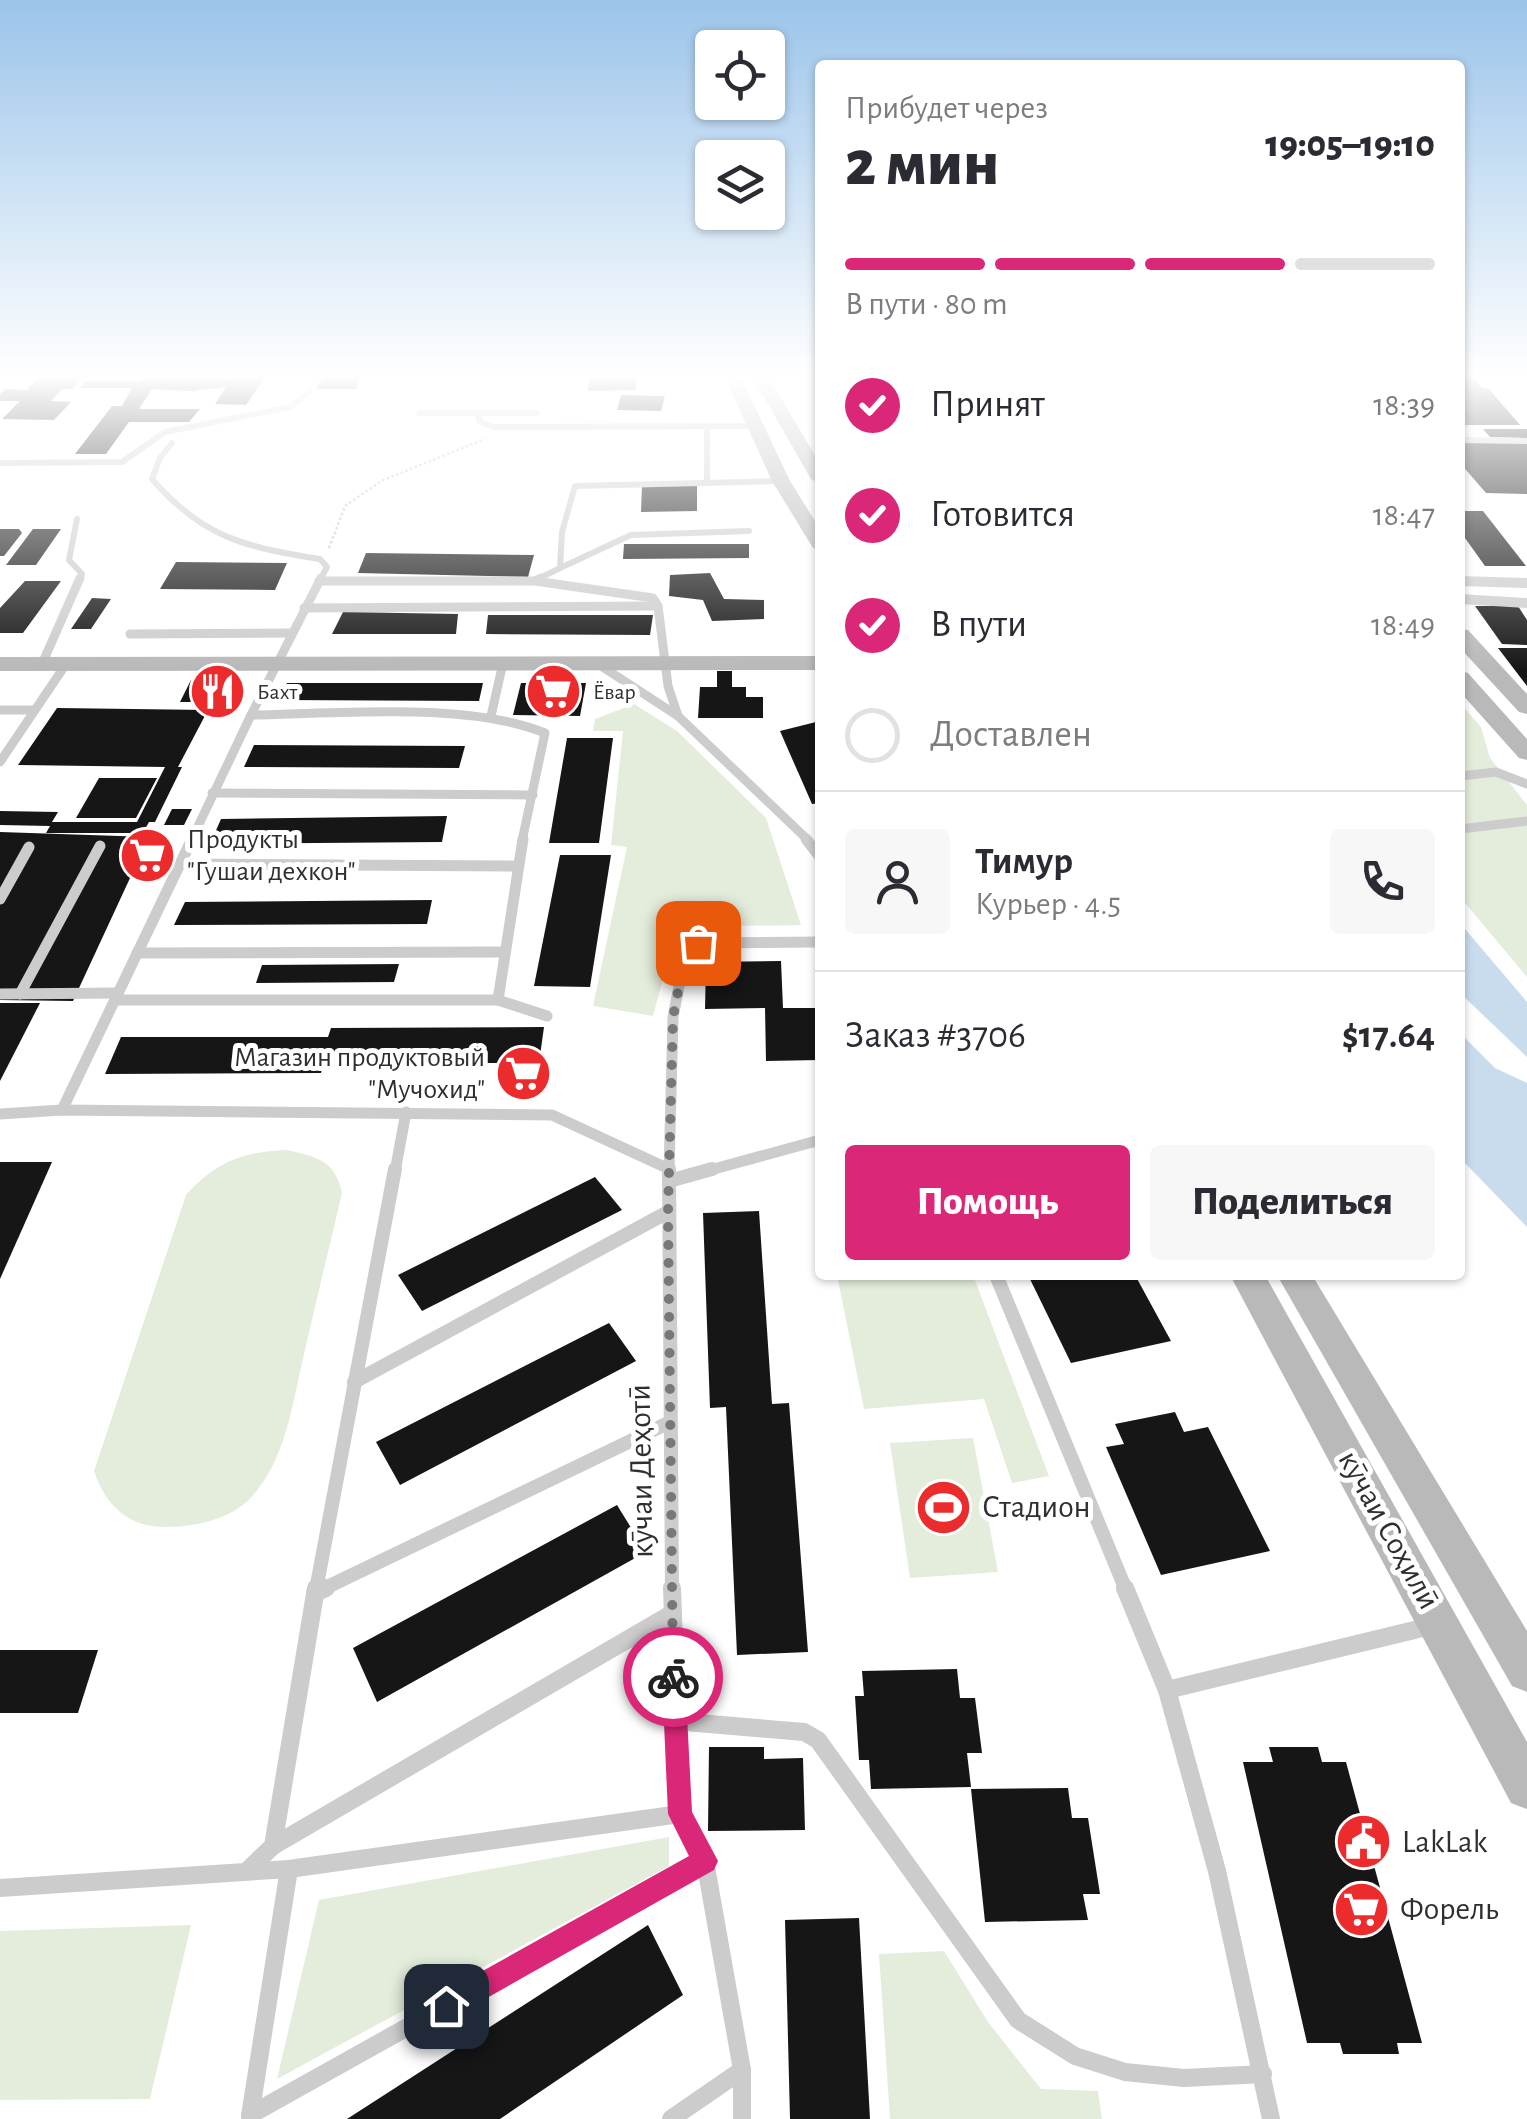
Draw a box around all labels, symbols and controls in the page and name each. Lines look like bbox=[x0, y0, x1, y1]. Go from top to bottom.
map controls bbox=[695, 30, 785, 230]
button: locate bbox=[695, 30, 785, 120]
text: Прибудет через bbox=[845, 92, 1048, 124]
text: 19:05–19:10 bbox=[1265, 126, 1435, 164]
text: 2 мин bbox=[845, 132, 999, 197]
button: layers bbox=[695, 140, 785, 230]
text: В пути · 80 m bbox=[845, 288, 1008, 320]
icon: check bbox=[845, 378, 900, 433]
text: Принят bbox=[930, 386, 1045, 424]
text: 18:39 bbox=[1373, 389, 1435, 421]
icon: check bbox=[845, 488, 900, 543]
text: Готовится bbox=[930, 496, 1075, 534]
text: 18:47 bbox=[1373, 499, 1435, 531]
icon: check bbox=[845, 598, 900, 653]
text: В пути bbox=[930, 606, 1027, 644]
text: 18:49 bbox=[1371, 609, 1435, 641]
restaurant icon: Бахт bbox=[188, 662, 248, 722]
supermarket icon: Ёвар bbox=[524, 662, 584, 722]
place label: Бахт bbox=[257, 681, 298, 703]
place label: Ёвар bbox=[593, 681, 636, 703]
text: Доставлен bbox=[930, 716, 1092, 754]
supermarket icon: Продукты "Гушаи дехкон" bbox=[118, 826, 178, 886]
place label: Продукты "Гушаи дехкон" bbox=[187, 826, 356, 886]
button: person bbox=[845, 829, 950, 934]
button: phone bbox=[1330, 829, 1435, 934]
text: Тимур bbox=[975, 843, 1073, 881]
text: Курьер · 4.5 bbox=[975, 888, 1121, 920]
pin bbox=[656, 901, 741, 986]
icon: bag bbox=[671, 916, 726, 971]
text: Заказ #3706 bbox=[845, 1017, 1026, 1055]
text: $17.64 bbox=[1342, 1017, 1435, 1055]
place label: Магазин продуктовый "Мучохид" bbox=[234, 1044, 485, 1104]
supermarket icon: Магазин продуктовый "Мучохид" bbox=[494, 1044, 554, 1104]
button: Помощь bbox=[845, 1145, 1130, 1260]
button: Поделиться bbox=[1150, 1145, 1435, 1260]
street label: кӯчаи Деҳотӣ bbox=[623, 1384, 659, 1558]
street label: кӯчаи Соҳилӣ bbox=[1332, 1445, 1446, 1615]
sports icon: Стадион bbox=[913, 1477, 973, 1537]
place label: Стадион bbox=[982, 1491, 1091, 1523]
courier bbox=[623, 1627, 723, 1727]
icon: bike bbox=[646, 1650, 701, 1705]
public building icon: LakLak bbox=[1333, 1812, 1393, 1872]
place label: LakLak bbox=[1402, 1826, 1488, 1858]
supermarket icon: Форель bbox=[1331, 1879, 1391, 1939]
place label: Форель bbox=[1400, 1893, 1499, 1925]
pin bbox=[404, 1964, 489, 2049]
icon: home bbox=[419, 1979, 474, 2034]

